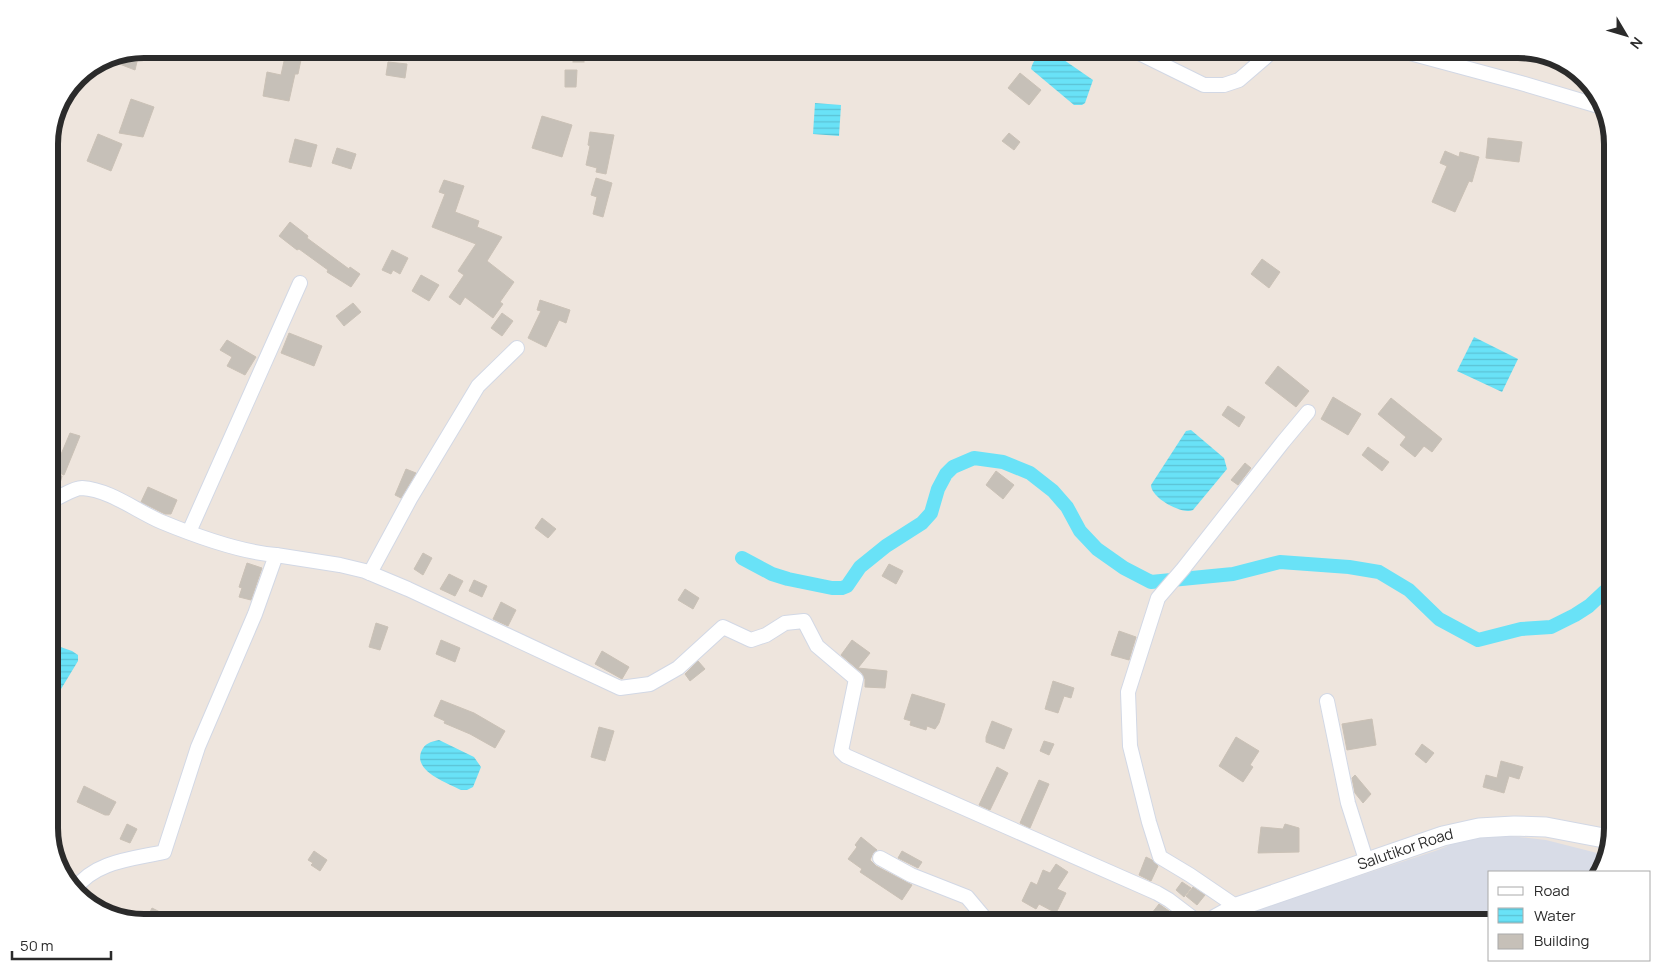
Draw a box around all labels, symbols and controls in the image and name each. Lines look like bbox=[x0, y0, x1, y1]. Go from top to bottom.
north arrow bbox=[1601, 10, 1651, 60]
text: N bbox=[1626, 33, 1647, 53]
street label: Salutikor Road bbox=[1355, 823, 1455, 875]
legend bbox=[1488, 871, 1651, 961]
text: Road bbox=[1534, 880, 1570, 901]
text: Water bbox=[1534, 905, 1576, 926]
scale bar bbox=[12, 928, 111, 960]
text: Building bbox=[1534, 930, 1589, 951]
text: 50 m bbox=[20, 935, 54, 956]

